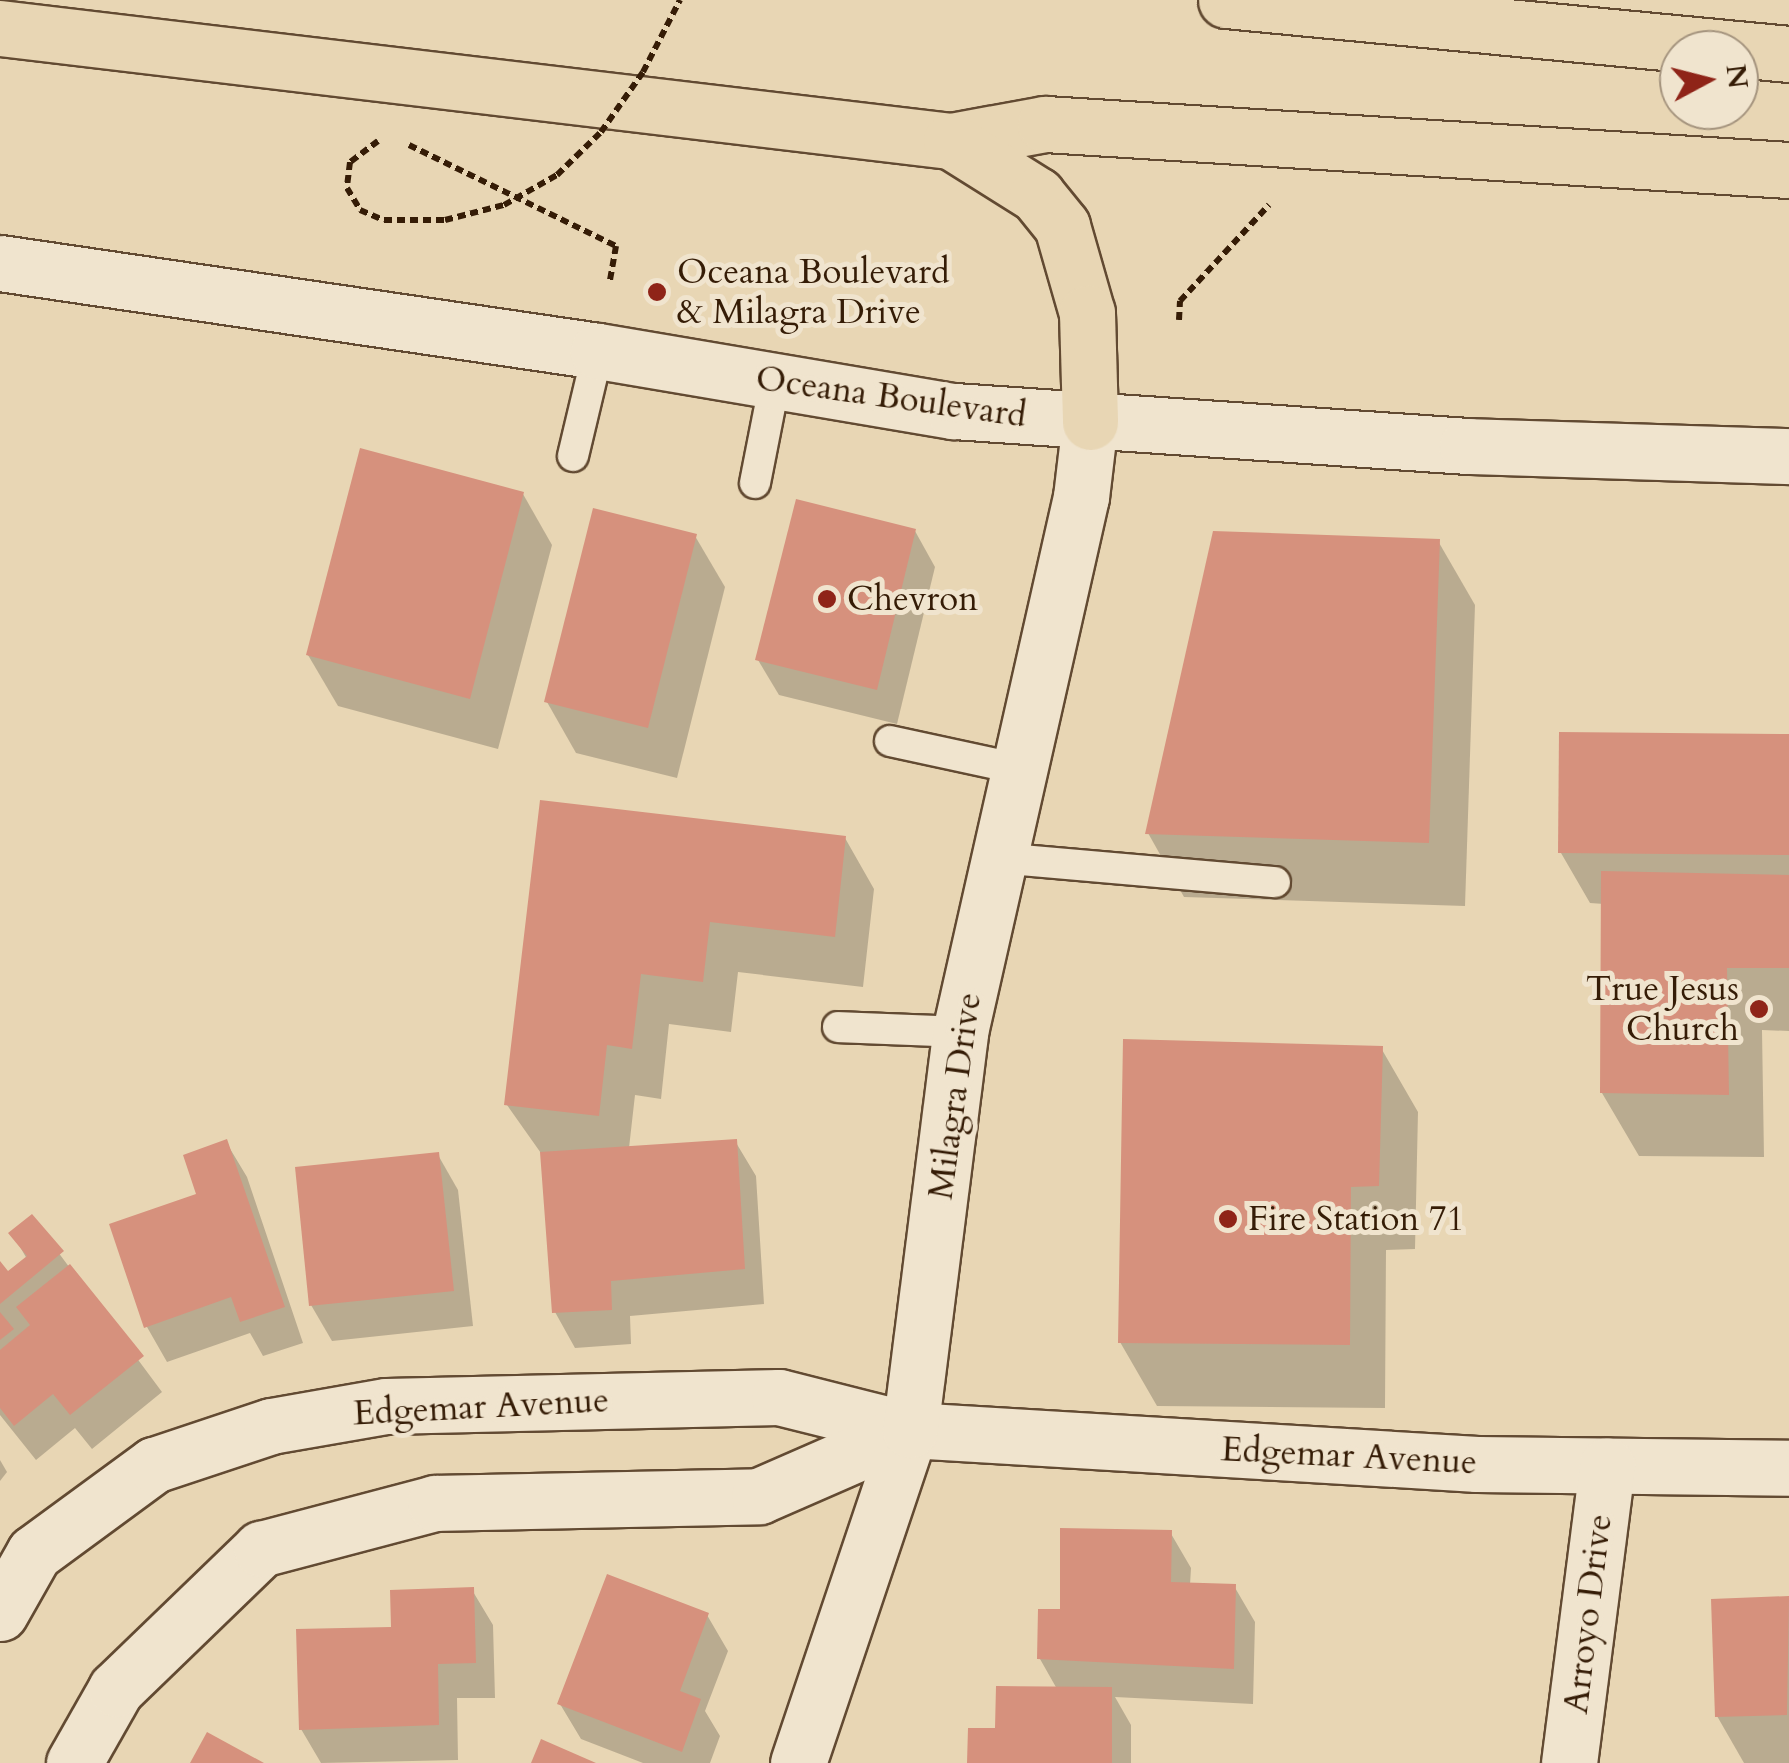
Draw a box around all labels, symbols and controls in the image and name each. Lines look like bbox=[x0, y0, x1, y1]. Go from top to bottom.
north arrow bbox=[1659, 30, 1759, 130]
text: N bbox=[1716, 62, 1757, 91]
place label: Oceana Boulevard & Milagra Drive bbox=[677, 251, 950, 333]
marker: Oceana Boulevard & Milagra Drive bbox=[646, 281, 668, 303]
street label: Oceana Boulevard bbox=[753, 357, 1029, 437]
place label: Chevron bbox=[847, 578, 978, 620]
marker: Chevron bbox=[816, 588, 838, 610]
place label: True Jesus Church bbox=[1586, 968, 1739, 1050]
street label: Milagra Drive bbox=[920, 990, 990, 1202]
marker: True Jesus Church bbox=[1748, 998, 1770, 1020]
place label: Fire Station 71 bbox=[1248, 1198, 1465, 1240]
marker: Fire Station 71 bbox=[1217, 1208, 1239, 1230]
street label: Edgemar Avenue bbox=[352, 1379, 610, 1435]
street label: Edgemar Avenue bbox=[1220, 1428, 1478, 1484]
street label: Arroyo Drive bbox=[1555, 1512, 1621, 1716]

